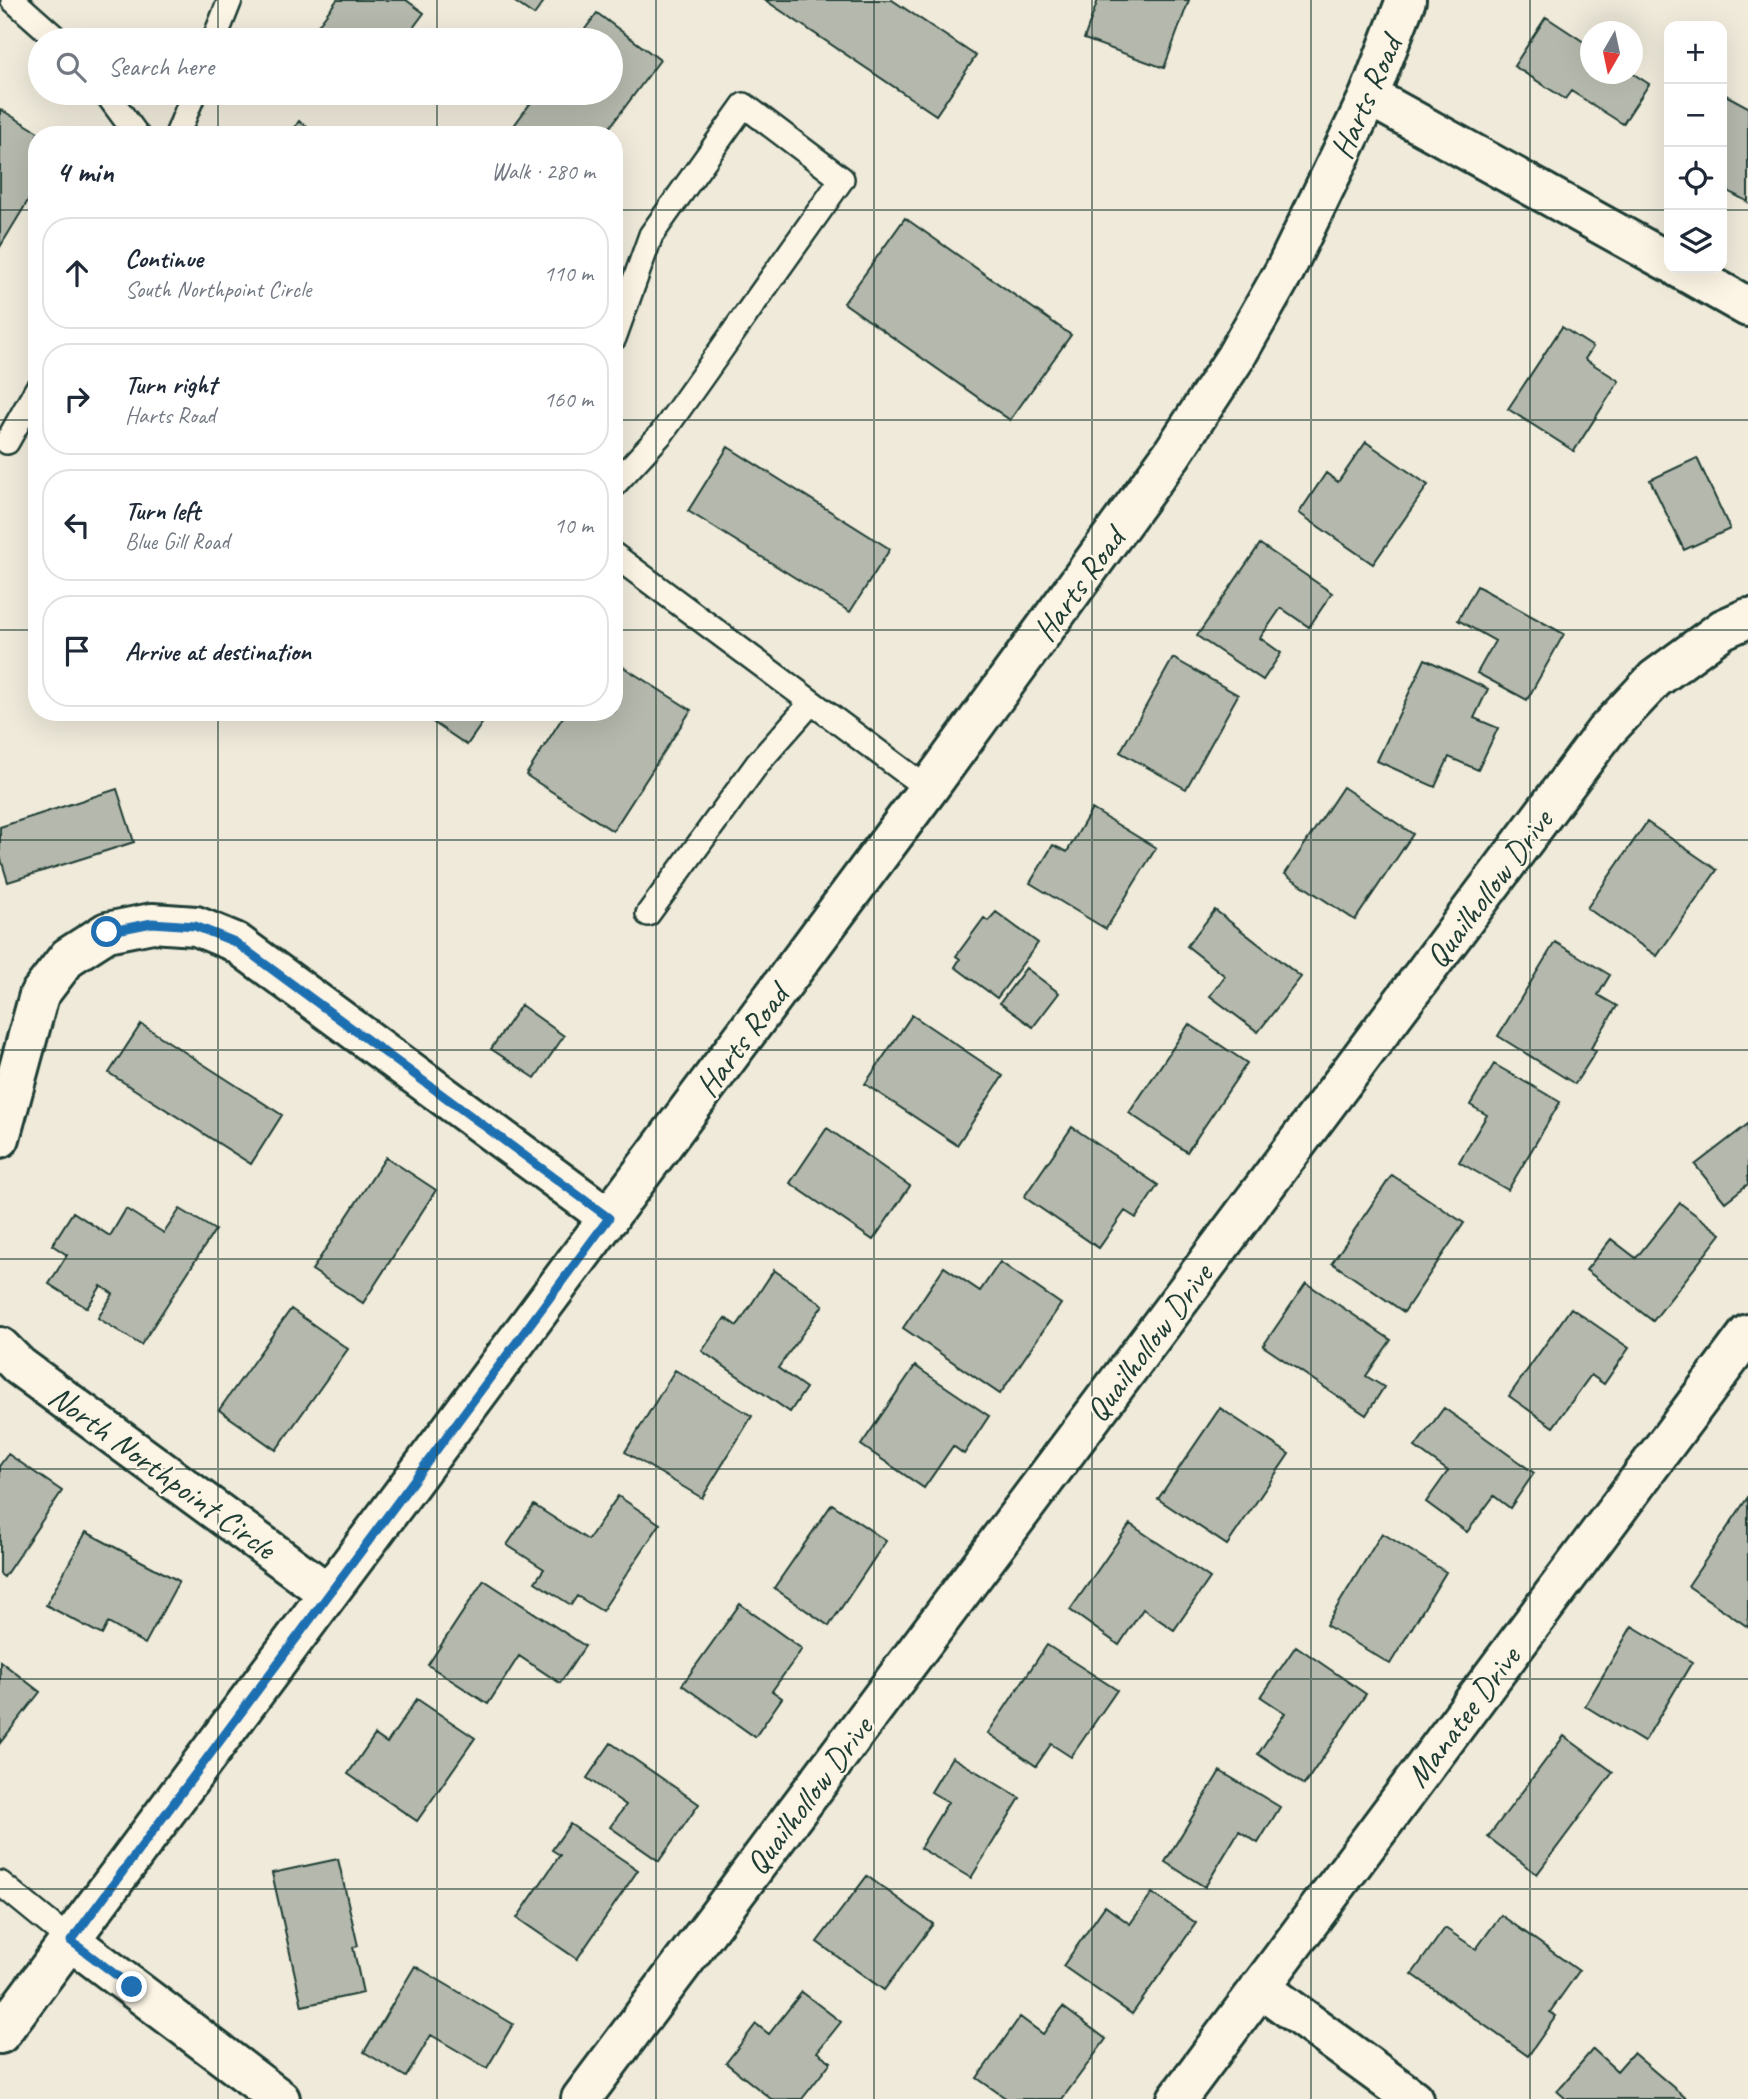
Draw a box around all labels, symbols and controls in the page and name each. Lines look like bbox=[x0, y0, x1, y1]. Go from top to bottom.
north arrow bbox=[1580, 21, 1643, 84]
map controls bbox=[1664, 21, 1727, 273]
button: + bbox=[1664, 21, 1727, 84]
street label: Harts Road bbox=[1320, 25, 1414, 165]
search box bbox=[28, 28, 623, 105]
icon: search bbox=[52, 48, 90, 86]
text: Search here bbox=[108, 50, 214, 83]
button: − bbox=[1664, 84, 1727, 147]
button: locate bbox=[1664, 147, 1727, 210]
text: 4 min bbox=[56, 153, 113, 191]
text: Walk · 280 m bbox=[491, 157, 595, 186]
button: layers bbox=[1664, 210, 1727, 273]
text: Continue bbox=[125, 242, 203, 275]
icon: ahead bbox=[58, 254, 96, 292]
text: 110 m bbox=[544, 259, 593, 288]
text: South Northpoint Circle bbox=[125, 275, 311, 304]
text: Turn right bbox=[125, 368, 216, 401]
icon: right bbox=[58, 380, 96, 418]
text: 160 m bbox=[544, 385, 593, 414]
text: Harts Road bbox=[125, 401, 215, 430]
text: Turn left bbox=[125, 494, 200, 527]
icon: left bbox=[58, 506, 96, 544]
text: 10 m bbox=[554, 511, 593, 540]
street label: Harts Road bbox=[1024, 516, 1137, 649]
text: Blue Gill Road bbox=[125, 527, 229, 556]
icon: arrive bbox=[58, 632, 96, 670]
text: Arrive at destination bbox=[125, 635, 311, 668]
street label: Quailhollow Drive bbox=[1416, 799, 1563, 976]
route start bbox=[91, 916, 122, 947]
street label: Harts Road bbox=[686, 972, 801, 1105]
street label: Quailhollow Drive bbox=[1076, 1253, 1223, 1430]
street label: North Northpoint Circle bbox=[40, 1375, 286, 1570]
street label: Manatee Drive bbox=[1396, 1636, 1531, 1795]
street label: Quailhollow Drive bbox=[736, 1706, 883, 1883]
route end bbox=[116, 1971, 147, 2002]

